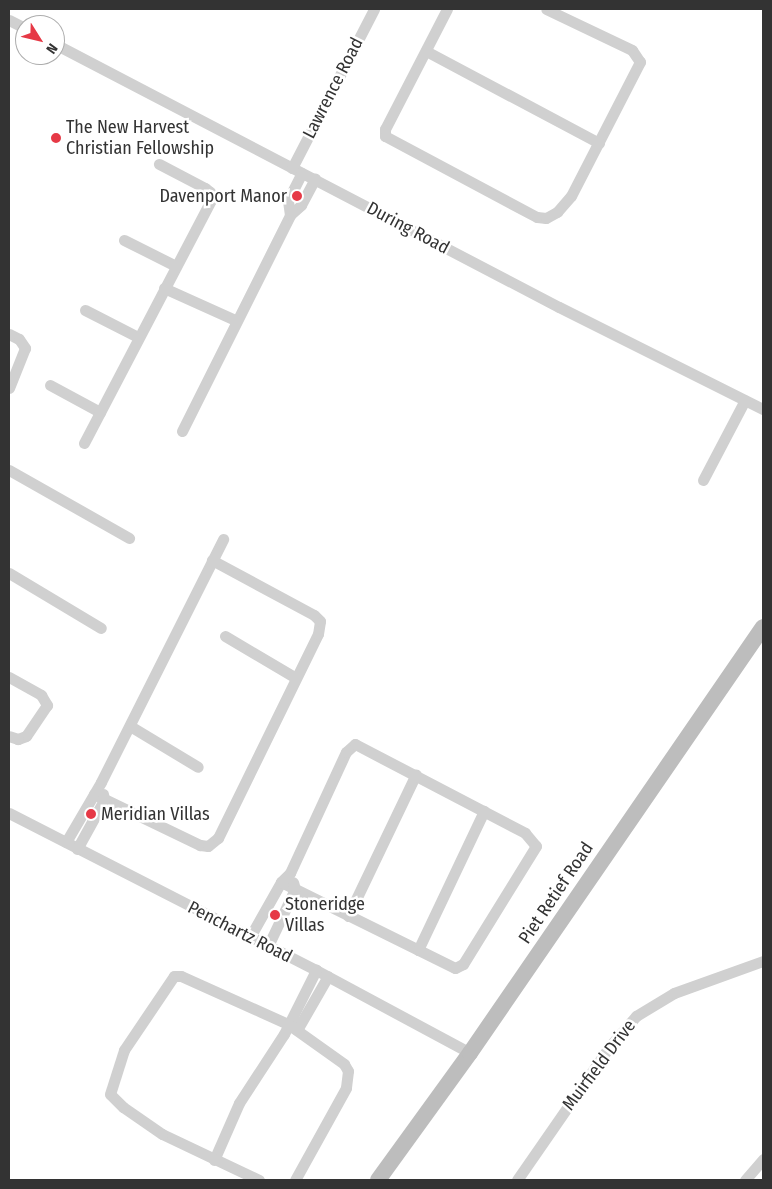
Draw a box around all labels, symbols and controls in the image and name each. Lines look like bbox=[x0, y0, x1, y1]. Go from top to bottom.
north arrow bbox=[15, 15, 65, 65]
street label: Lawrence Road bbox=[298, 34, 368, 142]
text: N bbox=[42, 40, 61, 57]
place label: The New Harvest Christian Fellowship bbox=[66, 117, 214, 160]
marker: The New Harvest Christian Fellowship bbox=[50, 132, 62, 144]
place label: Davenport Manor bbox=[160, 185, 287, 207]
marker: Davenport Manor bbox=[291, 190, 303, 202]
street label: During Road bbox=[363, 197, 453, 259]
place label: Meridian Villas bbox=[101, 803, 210, 825]
marker: Meridian Villas bbox=[85, 808, 97, 820]
street label: Piet Retief Road bbox=[514, 838, 598, 948]
place label: Stoneridge Villas bbox=[285, 894, 365, 936]
street label: Penchartz Road bbox=[184, 896, 296, 968]
marker: Stoneridge Villas bbox=[269, 909, 281, 921]
street label: Muirfield Drive bbox=[558, 1015, 640, 1115]

